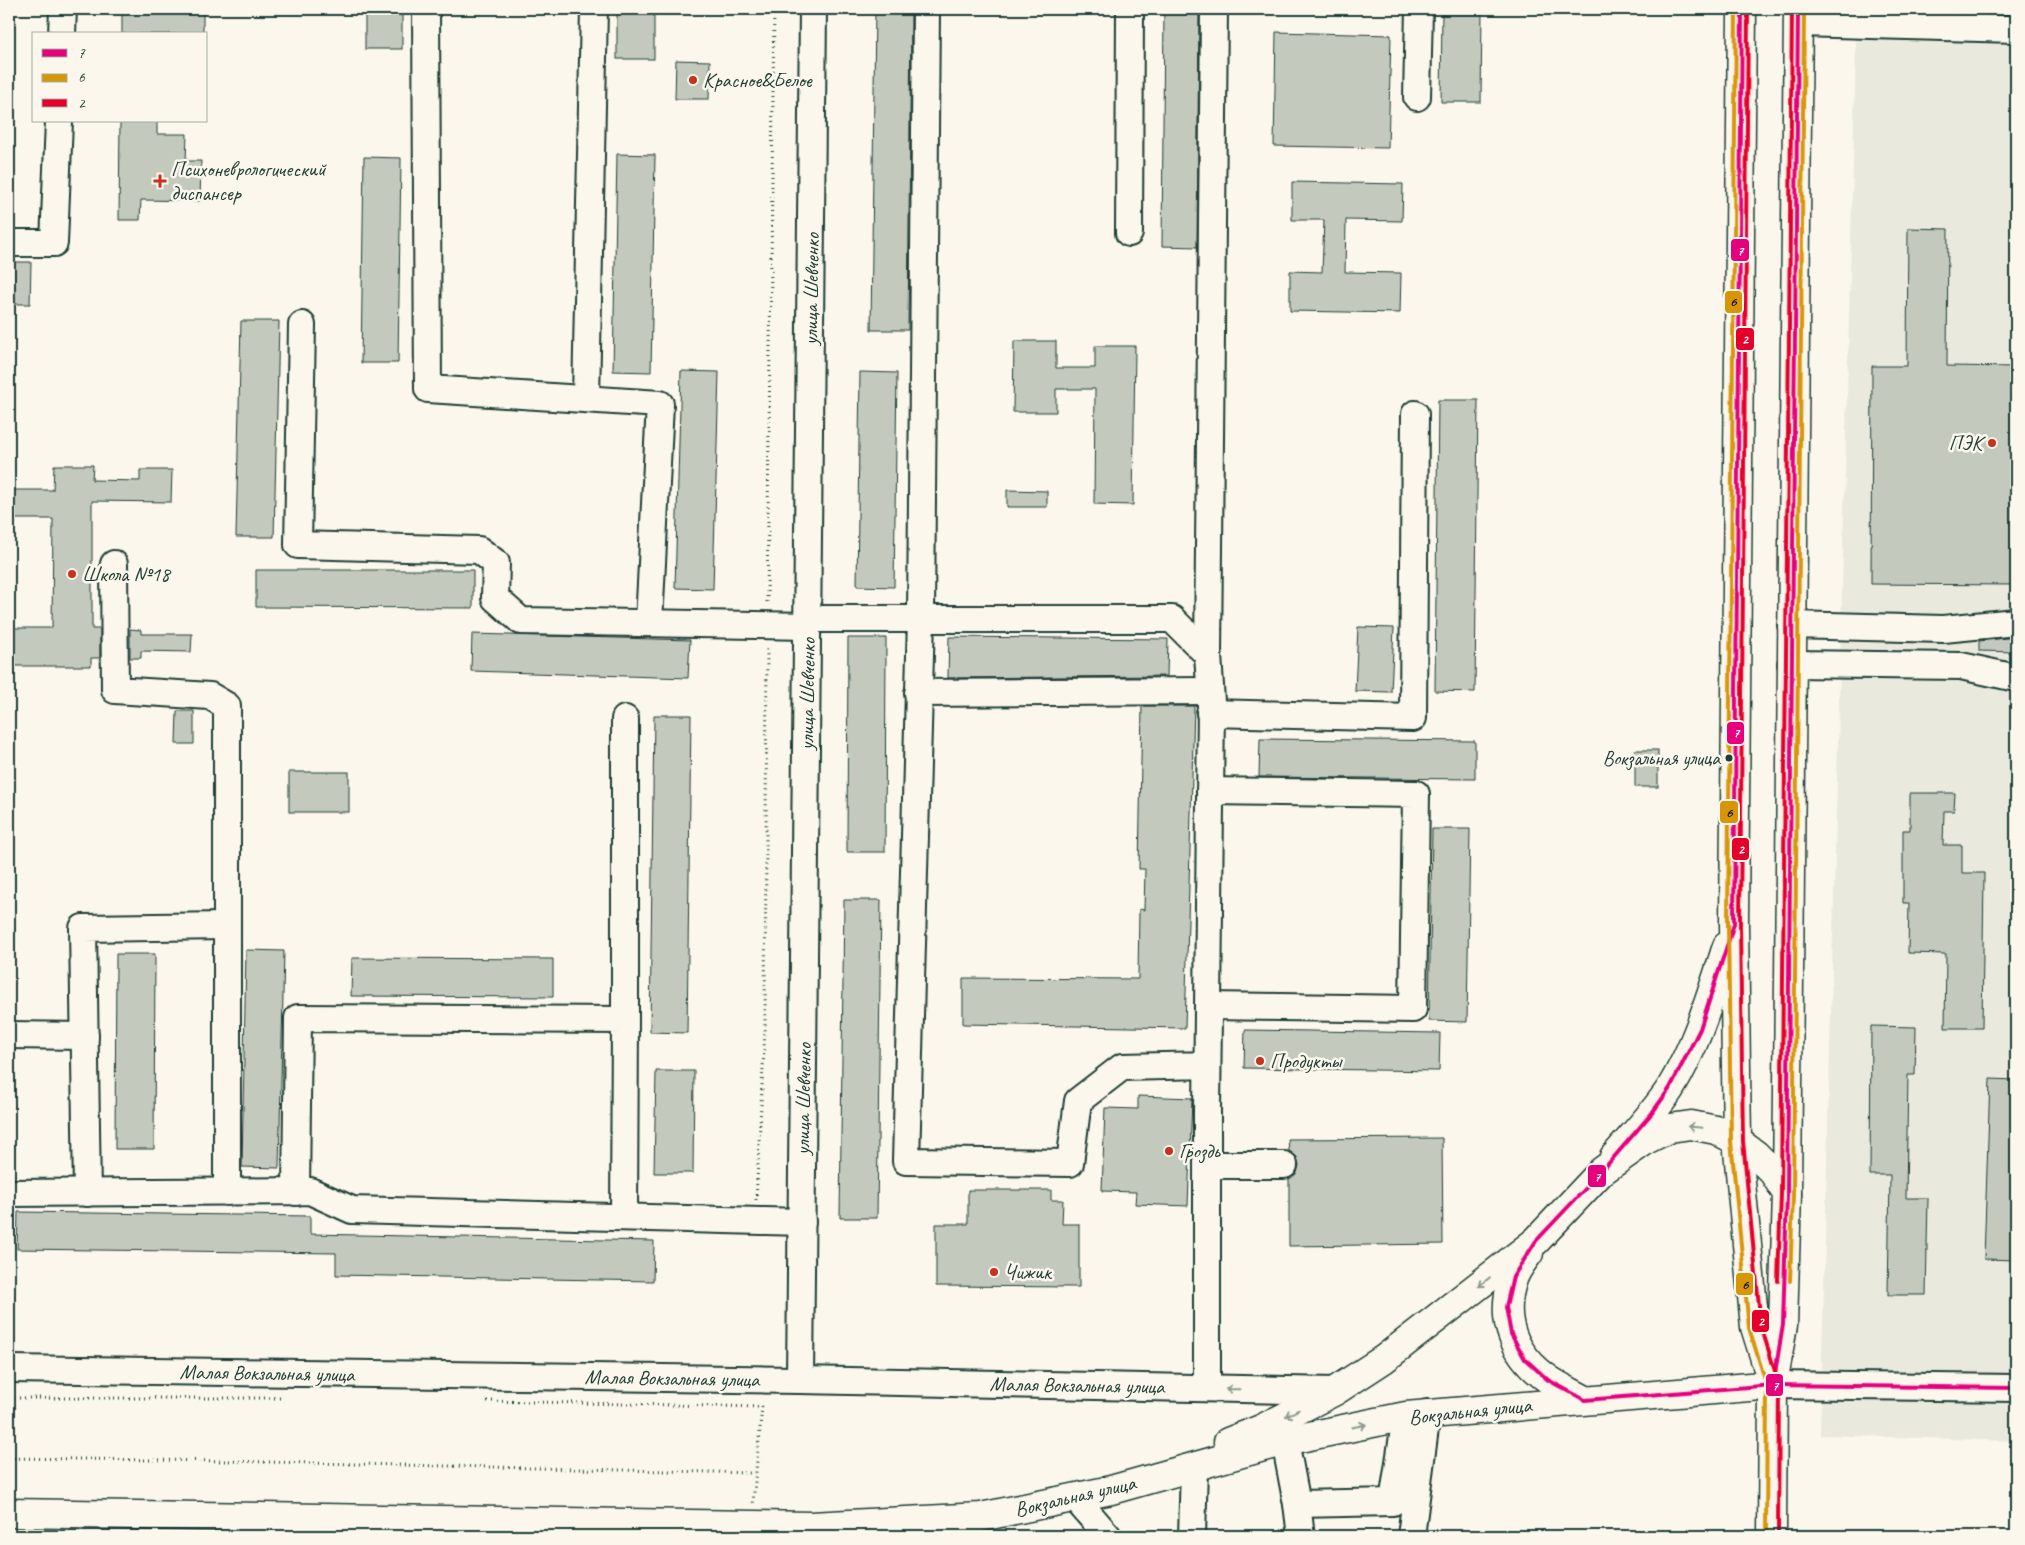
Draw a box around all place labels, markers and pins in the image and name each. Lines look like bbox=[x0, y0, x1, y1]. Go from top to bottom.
place label: Красное&Белое bbox=[703, 67, 813, 93]
marker: Красное&Белое bbox=[687, 74, 699, 86]
place label: Психоневрологический диспансер bbox=[171, 156, 327, 206]
marker: Психоневрологический диспансер bbox=[153, 174, 167, 188]
place label: ПЭК bbox=[1949, 430, 1987, 456]
marker: ПЭК bbox=[1986, 437, 1998, 449]
place label: Школа №18 bbox=[82, 561, 172, 587]
marker: Школа №18 bbox=[66, 568, 78, 580]
place label: Вокзальная улица bbox=[1603, 746, 1721, 771]
marker: Вокзальная улица bbox=[1724, 753, 1734, 763]
place label: Продукты bbox=[1270, 1048, 1343, 1074]
marker: Продукты bbox=[1254, 1055, 1266, 1067]
place label: Гроздь bbox=[1179, 1138, 1221, 1164]
marker: Гроздь bbox=[1163, 1145, 1175, 1157]
place label: Чижик bbox=[1004, 1259, 1053, 1285]
marker: Чижик bbox=[988, 1266, 1000, 1278]

